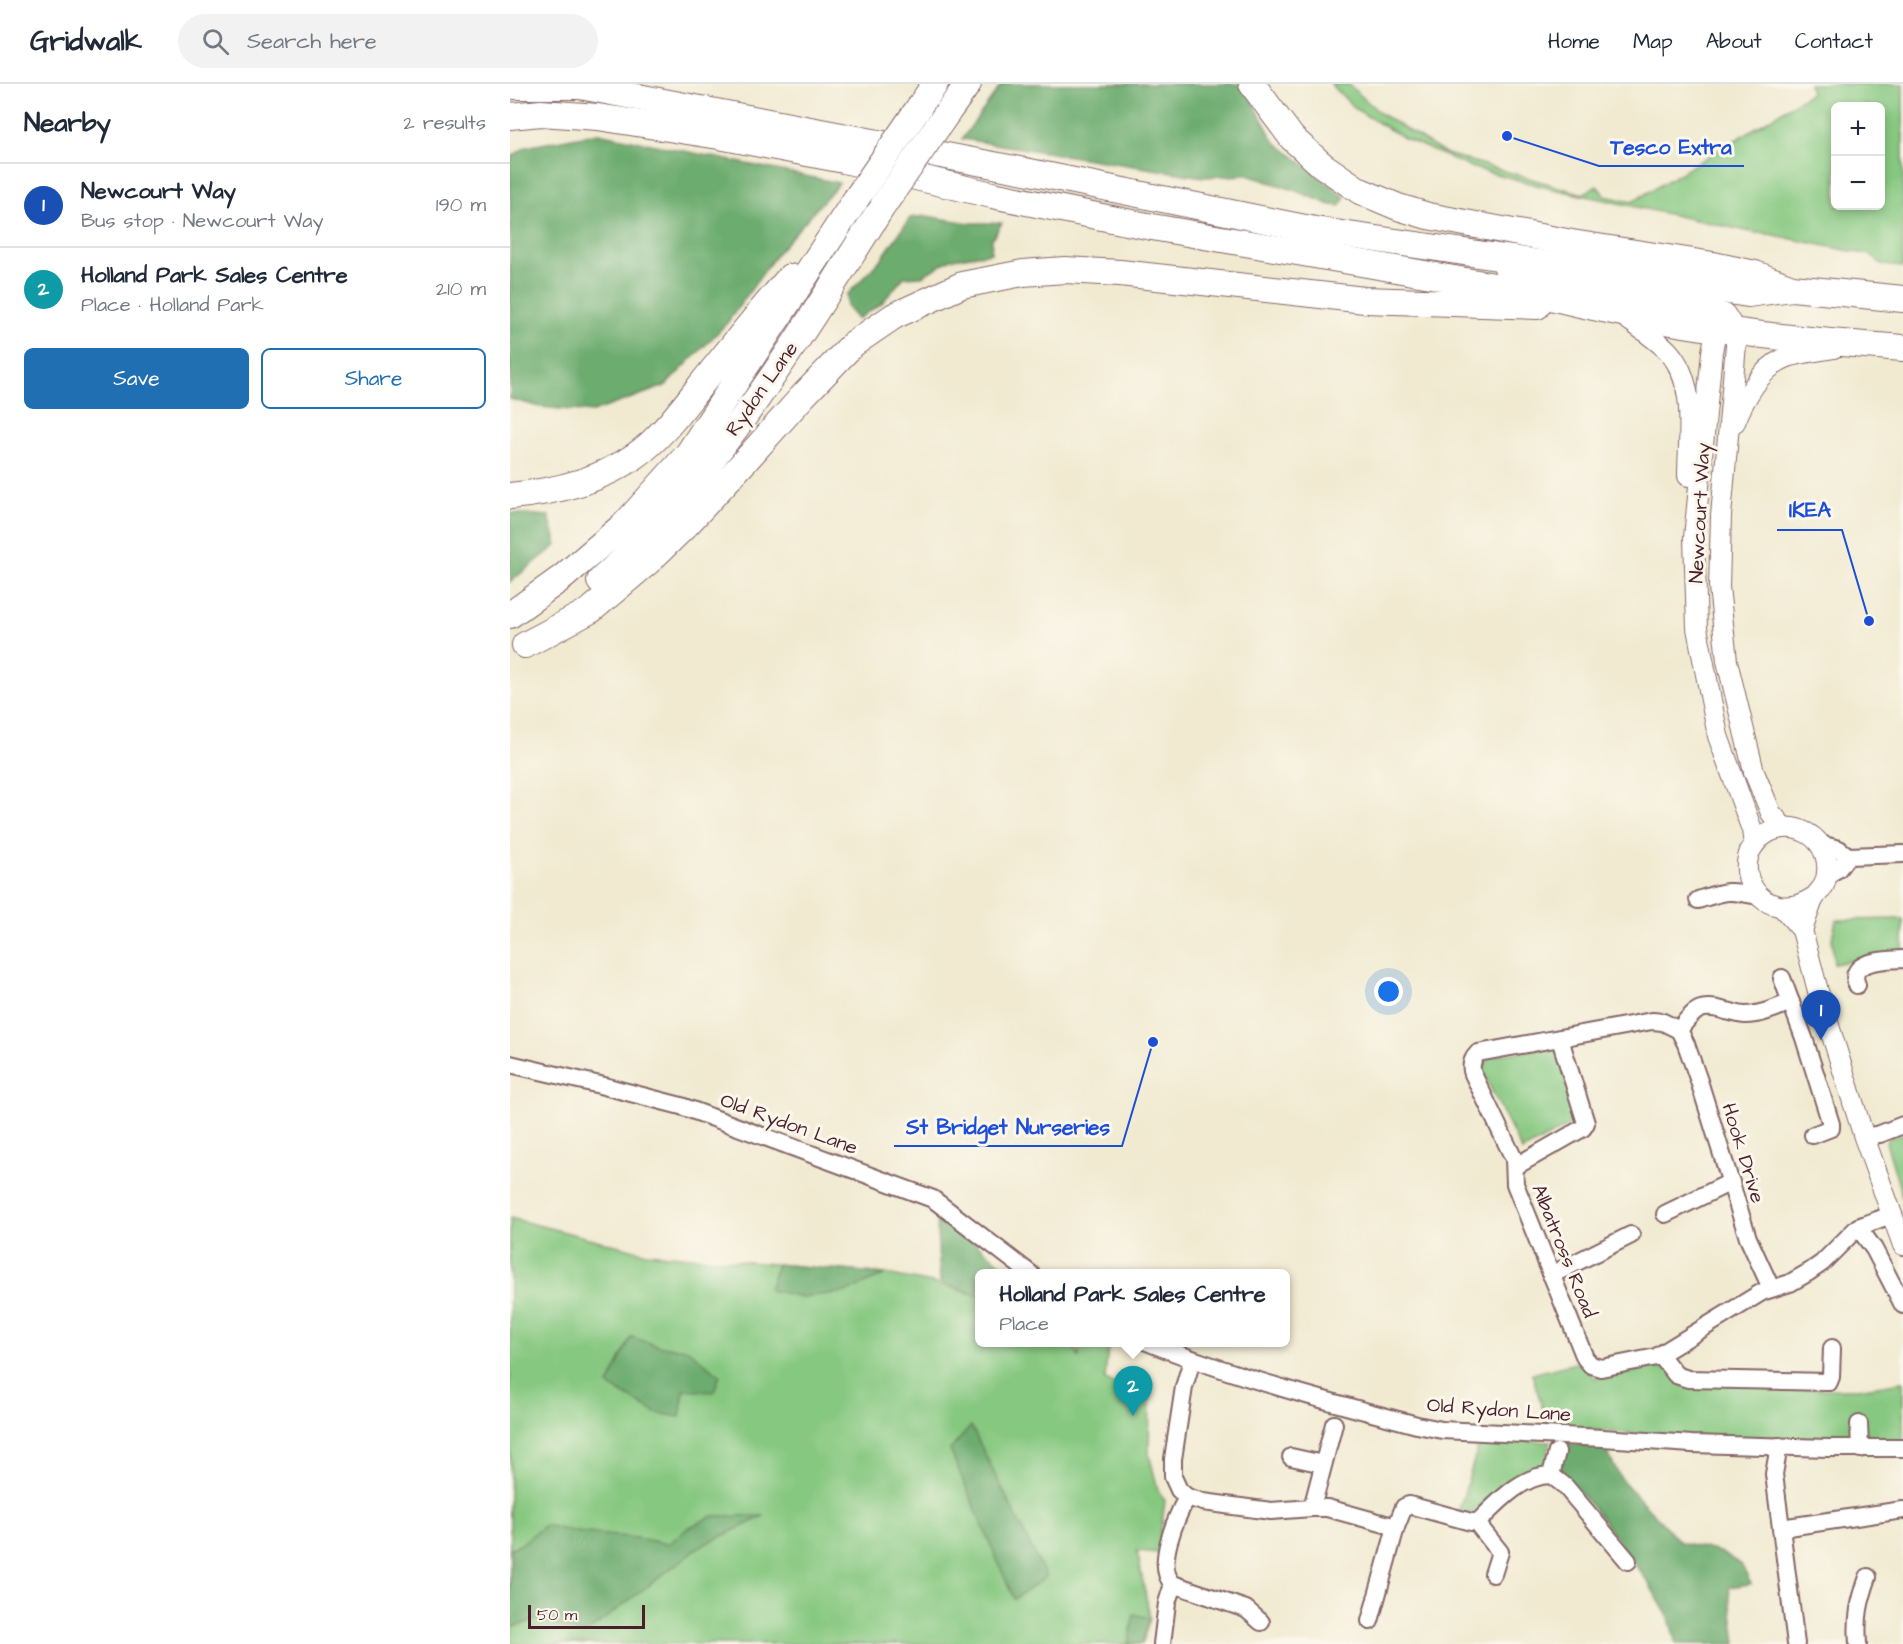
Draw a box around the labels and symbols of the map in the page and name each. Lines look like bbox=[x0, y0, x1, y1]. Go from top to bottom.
callout: Tesco Extra bbox=[1599, 127, 1744, 166]
text: Tesco Extra bbox=[1609, 133, 1732, 162]
street label: Rydon Lane bbox=[719, 336, 806, 442]
street label: Newcourt Way bbox=[1682, 442, 1719, 584]
callout: IKEA bbox=[1777, 491, 1842, 530]
text: IKEA bbox=[1789, 496, 1831, 525]
your location bbox=[1374, 977, 1403, 1006]
pin: 1 bbox=[1802, 990, 1840, 1040]
street label: Old Rydon Lane bbox=[716, 1086, 862, 1163]
street label: Hook Drive bbox=[1715, 1100, 1772, 1207]
callout: St Bridget Nurseries bbox=[894, 1107, 1122, 1146]
text: St Bridget Nurseries bbox=[905, 1113, 1110, 1144]
street label: Albatross Road bbox=[1524, 1180, 1604, 1322]
pin: 2 bbox=[1114, 1366, 1152, 1416]
street label: Old Rydon Lane bbox=[1426, 1391, 1572, 1430]
scale bar bbox=[528, 1602, 645, 1630]

